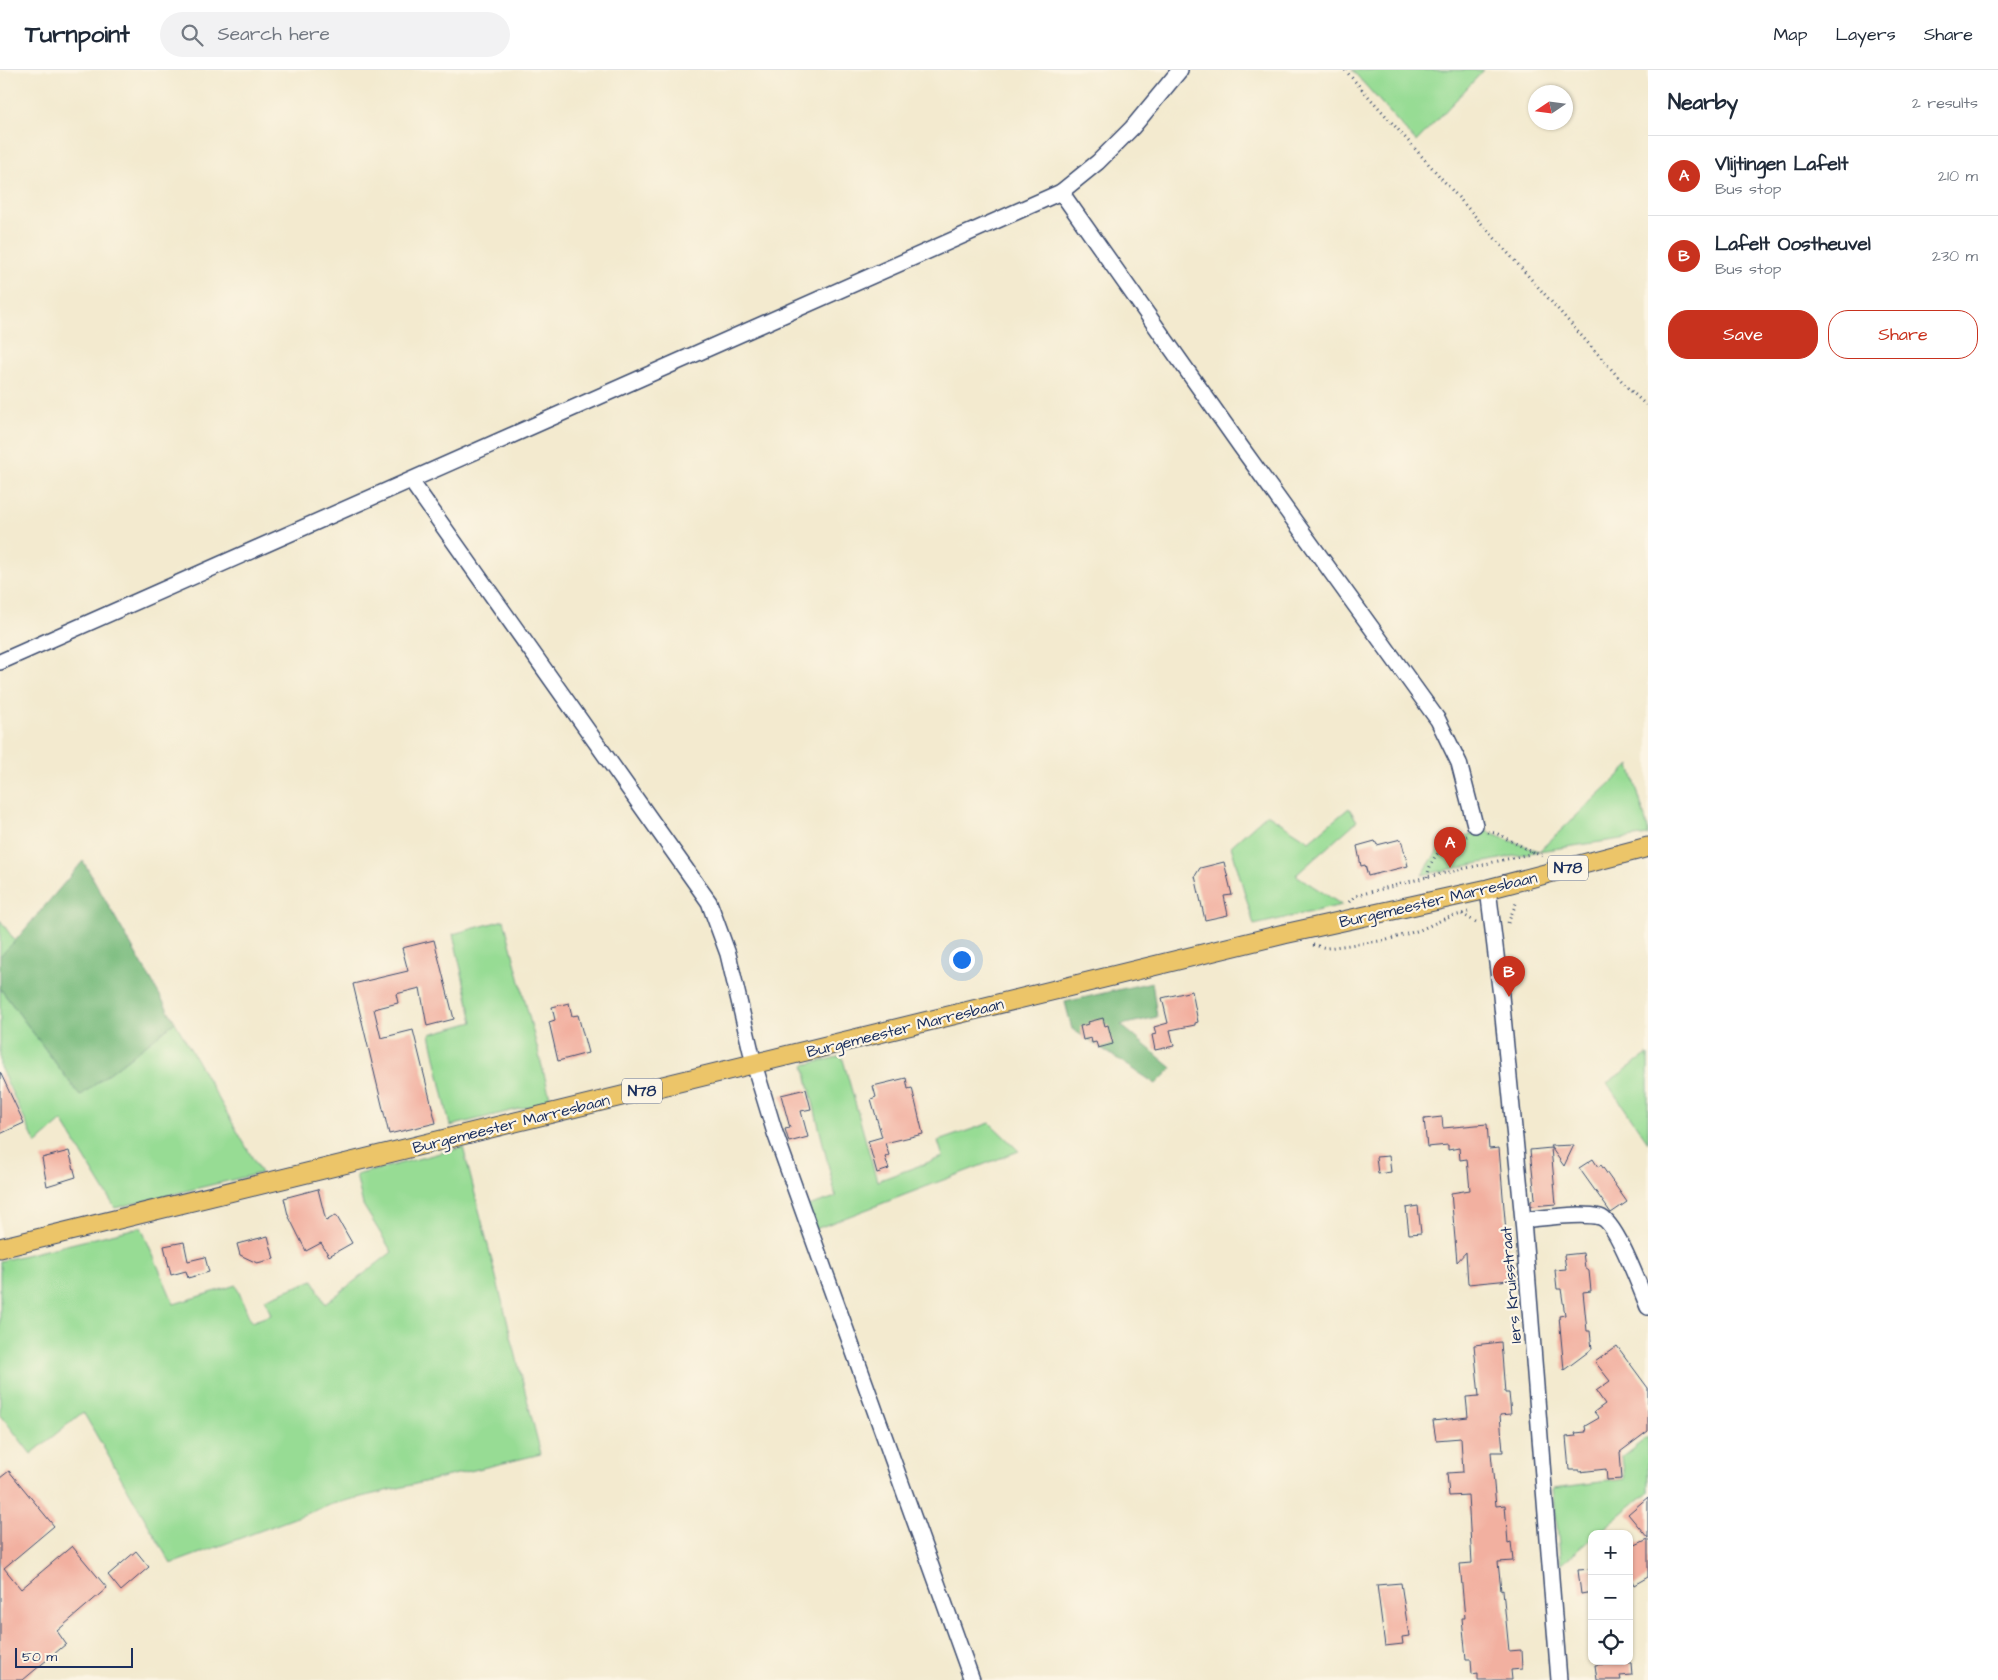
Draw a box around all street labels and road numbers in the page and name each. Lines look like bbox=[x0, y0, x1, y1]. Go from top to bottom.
road number: N78 bbox=[1548, 856, 1588, 880]
street label: Burgemeester Marresbaan bbox=[1337, 866, 1540, 934]
street label: Burgemeester Marresbaan bbox=[804, 993, 1006, 1064]
road number: N78 bbox=[622, 1078, 662, 1104]
street label: Burgemeester Marresbaan bbox=[410, 1089, 612, 1160]
street label: Iers Kruisstraat bbox=[1495, 1225, 1527, 1344]

